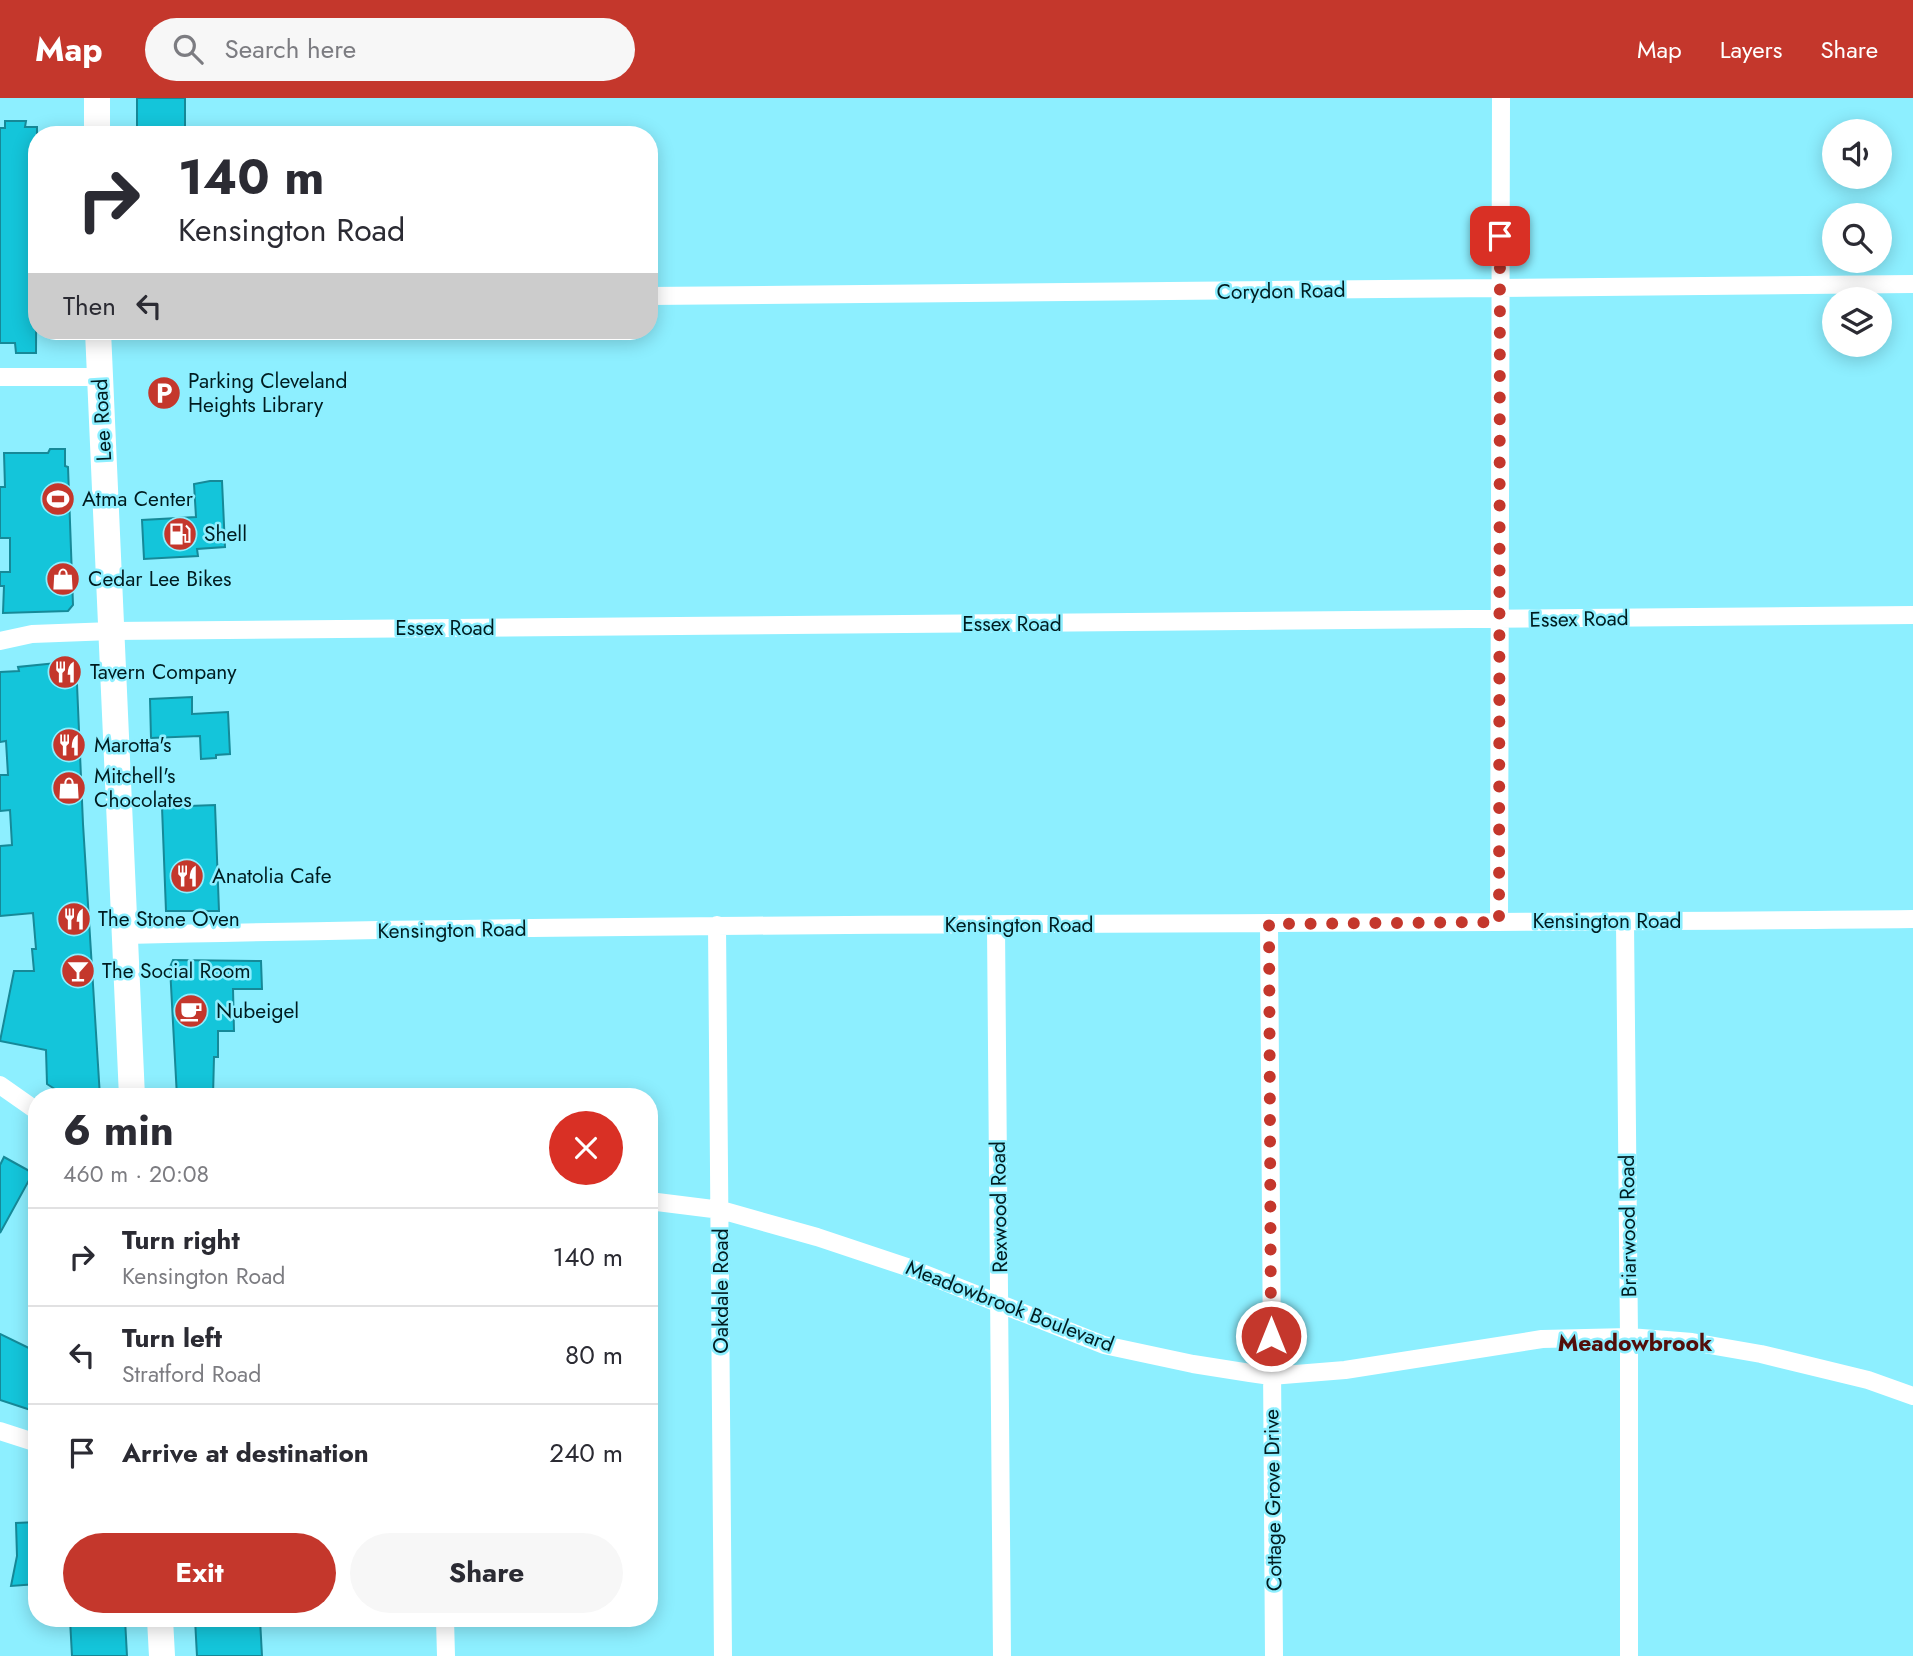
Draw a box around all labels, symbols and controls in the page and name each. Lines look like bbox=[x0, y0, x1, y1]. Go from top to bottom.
search box bbox=[145, 18, 635, 81]
text: Map bbox=[35, 26, 103, 73]
icon: search bbox=[169, 30, 207, 68]
text: Search here bbox=[225, 30, 356, 68]
text: Map bbox=[1637, 32, 1682, 67]
text: Layers bbox=[1720, 32, 1782, 67]
text: Share bbox=[1820, 32, 1878, 67]
map controls bbox=[1822, 119, 1892, 357]
button: sound bbox=[1822, 119, 1892, 189]
text: 140 m bbox=[178, 142, 324, 212]
icon: right bbox=[63, 154, 154, 245]
button: search bbox=[1822, 203, 1892, 273]
pin bbox=[1470, 206, 1530, 266]
text: Kensington Road bbox=[178, 207, 405, 253]
icon: arrive bbox=[1481, 217, 1519, 255]
street label: Corydon Road bbox=[1216, 275, 1346, 307]
text: Then bbox=[63, 287, 116, 325]
icon: left bbox=[130, 287, 168, 325]
button: layers bbox=[1822, 287, 1892, 357]
place label: Parking Cleveland Heights Library bbox=[188, 366, 348, 420]
parking icon: Parking Cleveland Heights Library bbox=[145, 374, 183, 412]
street label: Lee Road bbox=[85, 378, 119, 462]
sports icon: Atma Center bbox=[39, 480, 77, 518]
place label: Atma Center bbox=[82, 484, 194, 514]
fuel station icon: Shell bbox=[161, 515, 199, 553]
place label: Shell bbox=[204, 519, 247, 549]
shop icon: Cedar Lee Bikes bbox=[44, 560, 82, 598]
place label: Cedar Lee Bikes bbox=[88, 564, 232, 594]
street label: Essex Road bbox=[1529, 603, 1629, 635]
street label: Essex Road bbox=[962, 609, 1062, 639]
street label: Essex Road bbox=[395, 613, 495, 643]
restaurant icon: Tavern Company bbox=[46, 653, 84, 691]
place label: Tavern Company bbox=[90, 657, 237, 687]
restaurant icon: Marotta's bbox=[50, 726, 88, 764]
place label: Marotta's bbox=[94, 730, 171, 760]
place label: Mitchell's Chocolates bbox=[94, 761, 192, 815]
shop icon: Mitchell's Chocolates bbox=[50, 769, 88, 807]
restaurant icon: Anatolia Cafe bbox=[168, 857, 206, 895]
place label: Anatolia Cafe bbox=[212, 861, 332, 891]
restaurant icon: The Stone Oven bbox=[55, 900, 93, 938]
place label: The Stone Oven bbox=[98, 904, 240, 934]
street label: Kensington Road bbox=[1532, 906, 1682, 936]
street label: Kensington Road bbox=[944, 910, 1094, 940]
street label: Kensington Road bbox=[377, 914, 527, 946]
bar icon: The Social Room bbox=[59, 952, 97, 990]
place label: The Social Room bbox=[102, 956, 251, 986]
cafe icon: Nubeigel bbox=[172, 992, 210, 1030]
place label: Nubeigel bbox=[216, 996, 299, 1026]
text: 6 min bbox=[63, 1100, 174, 1161]
button: close bbox=[549, 1111, 623, 1185]
street label: Rexwood Road bbox=[983, 1141, 1015, 1273]
street label: Briarwood Road bbox=[1612, 1154, 1644, 1298]
text: 460 m · 20:08 bbox=[63, 1157, 209, 1191]
text: Turn right bbox=[122, 1221, 240, 1259]
street label: Oakdale Road bbox=[706, 1228, 736, 1354]
icon: right bbox=[63, 1238, 101, 1276]
text: 140 m bbox=[552, 1238, 623, 1276]
street label: Meadowbrook Boulevard bbox=[902, 1252, 1118, 1360]
text: Kensington Road bbox=[122, 1259, 285, 1293]
position arrow bbox=[1234, 1299, 1308, 1373]
text: Turn left bbox=[122, 1319, 222, 1357]
district label: Meadowbrook bbox=[1558, 1326, 1713, 1360]
icon: left bbox=[63, 1336, 101, 1374]
text: 80 m bbox=[565, 1336, 623, 1374]
text: Stratford Road bbox=[122, 1357, 261, 1391]
street label: Cottage Grove Drive bbox=[1256, 1408, 1290, 1591]
icon: arrive bbox=[63, 1434, 101, 1472]
text: Arrive at destination bbox=[122, 1434, 369, 1472]
text: 240 m bbox=[549, 1434, 623, 1472]
button: Exit bbox=[63, 1533, 336, 1613]
button: Share bbox=[350, 1533, 623, 1613]

